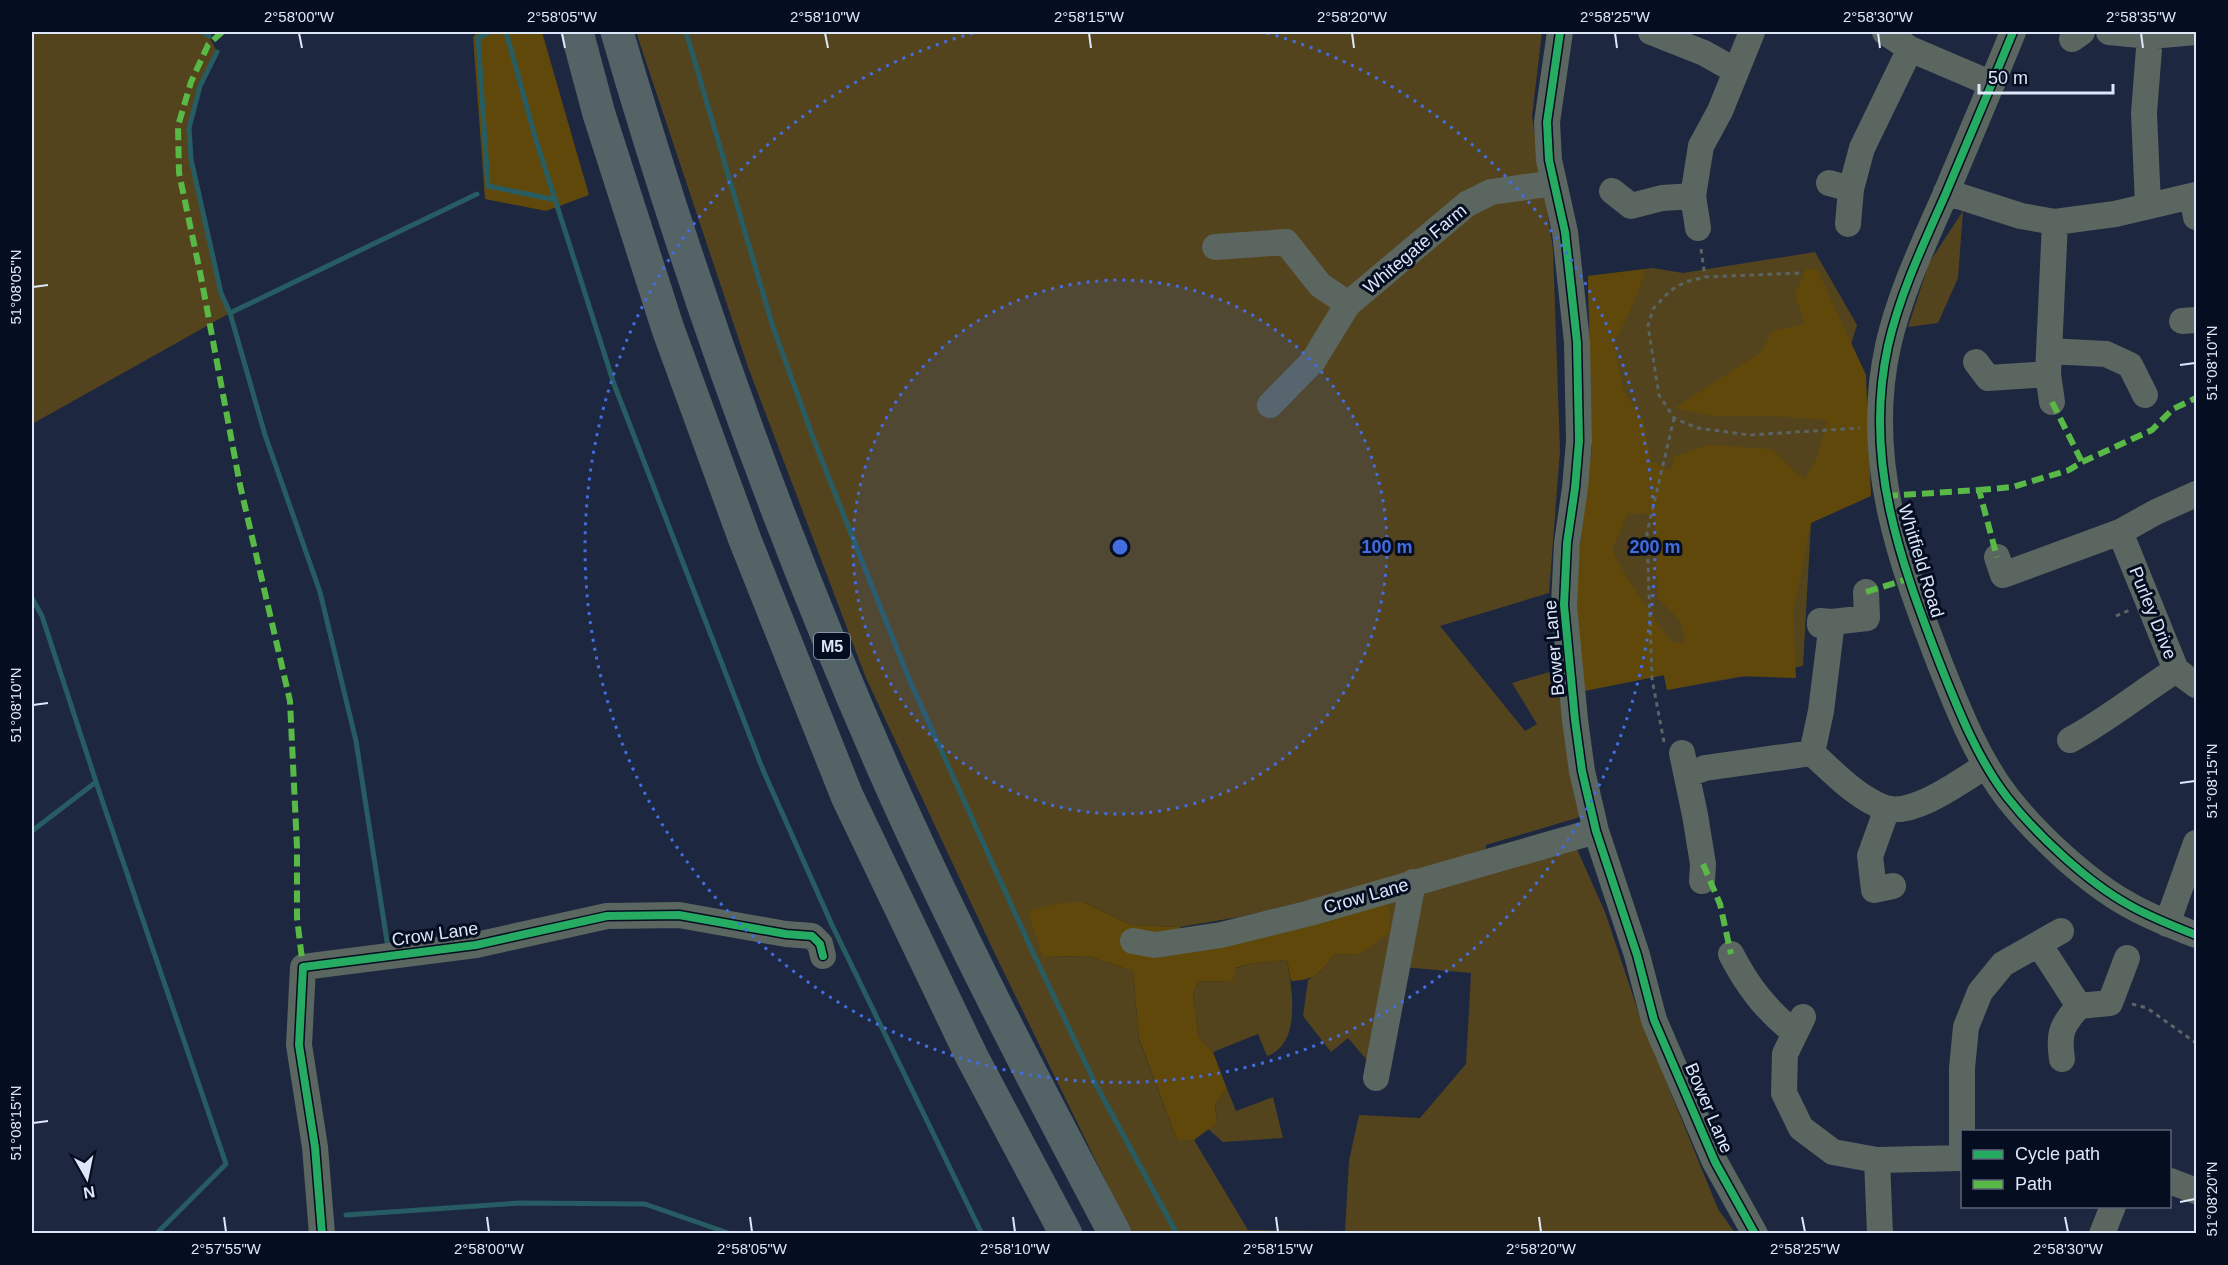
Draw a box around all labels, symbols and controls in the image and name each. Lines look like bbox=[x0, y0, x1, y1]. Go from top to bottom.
text: 2°58'00"W bbox=[264, 8, 335, 25]
text: 2°58'05"W bbox=[527, 8, 598, 25]
text: 2°58'10"W bbox=[790, 8, 861, 25]
text: 2°58'15"W bbox=[1054, 8, 1125, 25]
text: 2°58'20"W bbox=[1317, 8, 1388, 25]
text: 2°58'25"W bbox=[1580, 8, 1651, 25]
text: 2°58'30"W bbox=[1843, 8, 1914, 25]
text: 2°58'35"W bbox=[2106, 8, 2177, 25]
scale bar bbox=[1979, 57, 2112, 95]
text: 50 m bbox=[1988, 68, 2028, 88]
street label: Whitegate Farm bbox=[1360, 200, 1470, 298]
text: 51°08'05"N bbox=[7, 249, 24, 325]
text: 51°08'10"N bbox=[2203, 325, 2220, 401]
street label: Whitfield Road bbox=[1894, 502, 1948, 620]
centre of rings bbox=[1110, 537, 1130, 557]
text: 100 m bbox=[1361, 537, 1413, 557]
text: 200 m bbox=[1629, 537, 1681, 557]
street label: Purley Drive bbox=[2125, 564, 2181, 662]
street label: Bower Lane bbox=[1540, 599, 1568, 697]
road number: M5 bbox=[814, 633, 850, 659]
text: 51°08'10"N bbox=[7, 667, 24, 743]
text: 51°08'15"N bbox=[2203, 743, 2220, 819]
street label: Crow Lane bbox=[1321, 874, 1411, 918]
street label: Crow Lane bbox=[391, 918, 479, 950]
street label: Bower Lane bbox=[1681, 1060, 1737, 1156]
text: 51°08'15"N bbox=[7, 1085, 24, 1161]
legend bbox=[1961, 1130, 2171, 1208]
text: Cycle path bbox=[2015, 1144, 2100, 1164]
north arrow bbox=[57, 1148, 117, 1208]
text: 51°08'20"N bbox=[2203, 1161, 2220, 1237]
text: Path bbox=[2015, 1174, 2052, 1194]
text: N bbox=[82, 1183, 96, 1202]
text: 2°57'55"W bbox=[191, 1240, 262, 1257]
text: 2°58'00"W bbox=[454, 1240, 525, 1257]
text: 2°58'05"W bbox=[717, 1240, 788, 1257]
text: 2°58'10"W bbox=[980, 1240, 1051, 1257]
text: 2°58'15"W bbox=[1243, 1240, 1314, 1257]
text: 2°58'20"W bbox=[1506, 1240, 1577, 1257]
text: 2°58'25"W bbox=[1770, 1240, 1841, 1257]
text: 2°58'30"W bbox=[2033, 1240, 2104, 1257]

